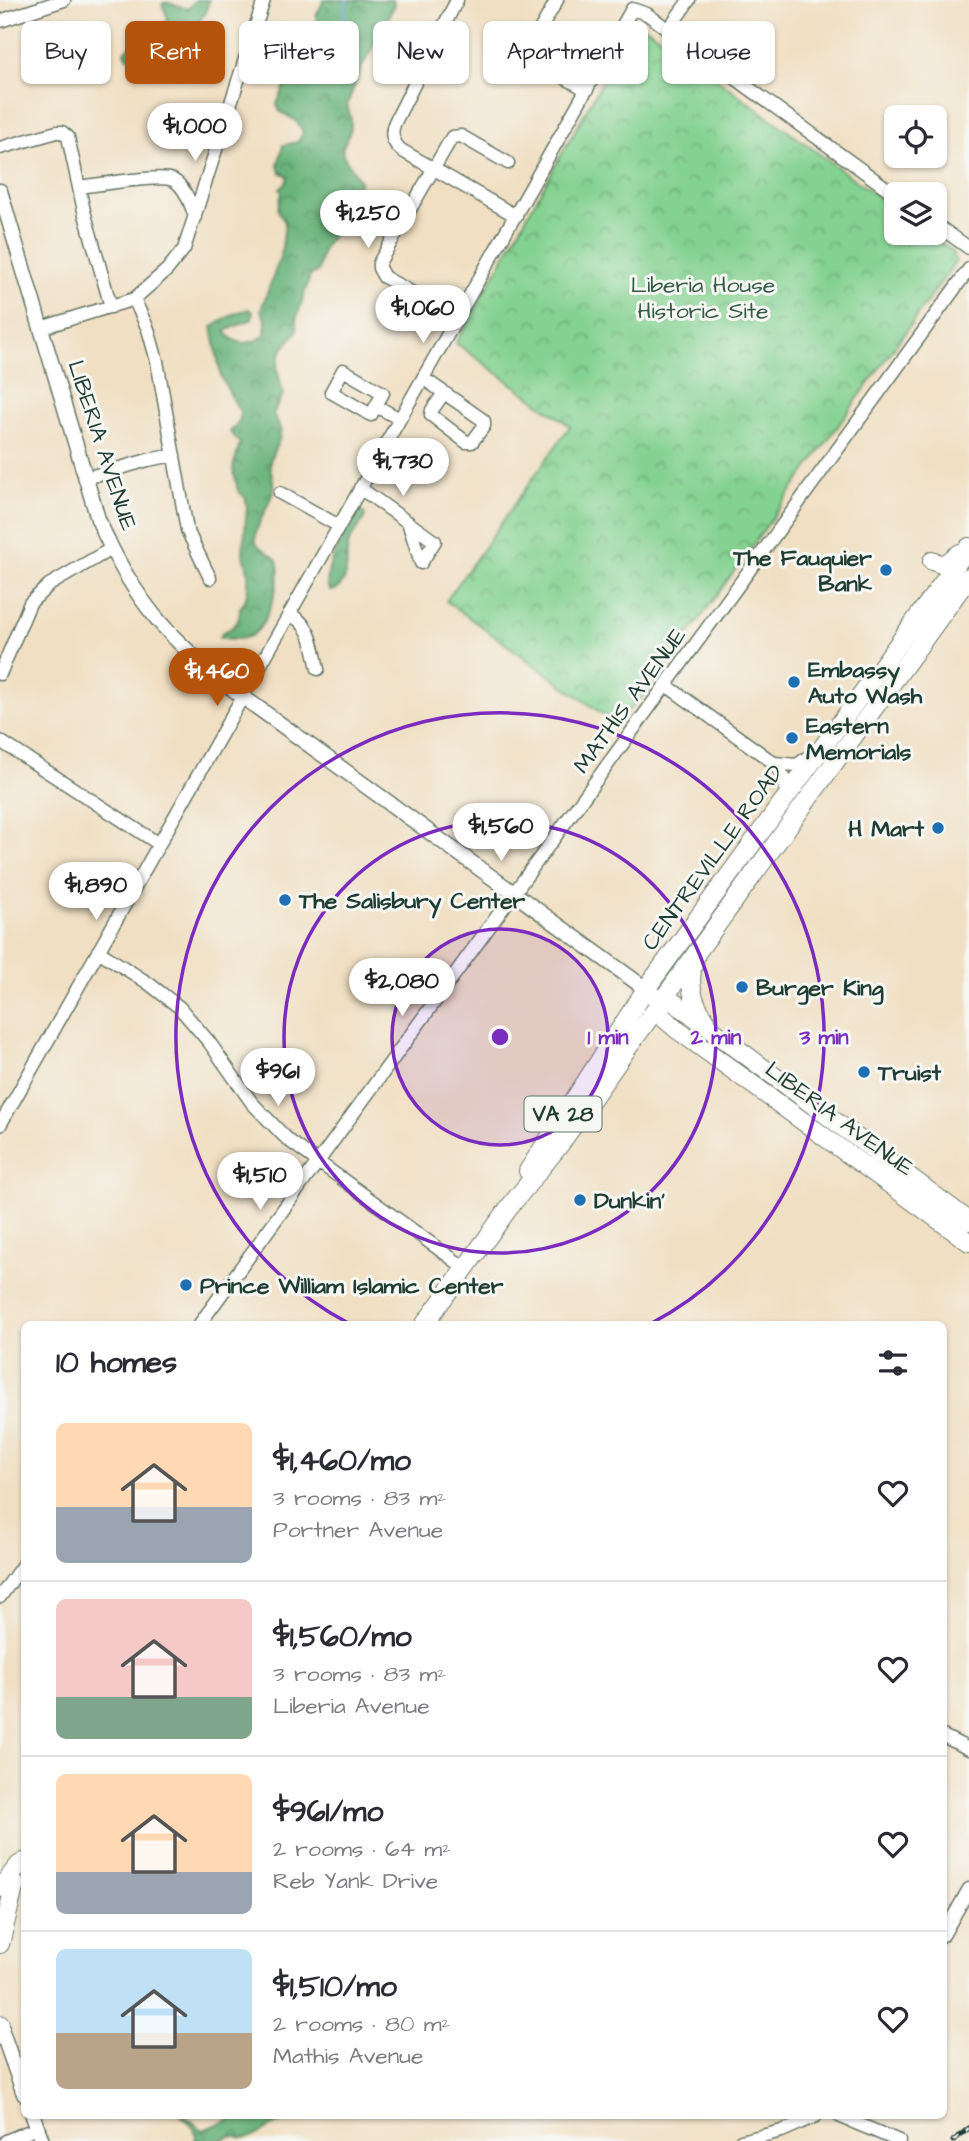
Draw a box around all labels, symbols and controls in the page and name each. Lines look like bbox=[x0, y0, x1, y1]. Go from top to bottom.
chip: Buy bbox=[21, 21, 111, 84]
chip: Rent bbox=[125, 21, 225, 84]
chip: Filters bbox=[239, 21, 359, 84]
chip: New bbox=[373, 21, 469, 84]
chip: Apartment bbox=[483, 21, 648, 84]
chip: House bbox=[662, 21, 775, 84]
pin: $1,000 bbox=[138, 104, 252, 163]
map controls bbox=[884, 105, 947, 245]
button: locate bbox=[884, 105, 947, 168]
text: $1,000 bbox=[163, 110, 227, 142]
button: layers bbox=[884, 182, 947, 245]
pin: $1,250 bbox=[311, 190, 425, 250]
text: $1,250 bbox=[336, 197, 400, 229]
park label: Liberia House Historic Site bbox=[631, 269, 775, 327]
pin: $1,060 bbox=[366, 286, 480, 345]
text: $1,060 bbox=[391, 292, 455, 324]
street label: LIBERIA AVENUE bbox=[59, 356, 145, 535]
pin: $1,730 bbox=[346, 438, 460, 498]
text: $1,730 bbox=[373, 445, 433, 477]
place label: The Fauquier Bank bbox=[732, 542, 873, 600]
marker: The Fauquier Bank bbox=[878, 562, 894, 578]
street label: MATHIS AVENUE bbox=[566, 621, 694, 780]
pin: $1,460 bbox=[160, 648, 274, 708]
place label: Embassy Auto Wash bbox=[808, 654, 923, 712]
text: $1,460 bbox=[185, 655, 249, 687]
marker: Embassy Auto Wash bbox=[786, 674, 802, 690]
place label: Eastern Memorials bbox=[806, 710, 912, 768]
marker: Eastern Memorials bbox=[784, 730, 800, 746]
street label: CENTREVILLE ROAD bbox=[634, 758, 791, 957]
pin: $1,560 bbox=[444, 804, 558, 863]
text: $1,560 bbox=[468, 810, 534, 842]
place label: H Mart bbox=[848, 813, 925, 845]
marker: H Mart bbox=[930, 820, 946, 836]
pin: $1,890 bbox=[39, 862, 153, 922]
text: $1,890 bbox=[65, 869, 127, 901]
place label: The Salisbury Center bbox=[298, 885, 526, 919]
marker: The Salisbury Center bbox=[277, 892, 293, 908]
pin: $2,080 bbox=[345, 958, 459, 1018]
text: $2,080 bbox=[365, 965, 439, 997]
place label: Burger King bbox=[756, 972, 884, 1005]
marker: Burger King bbox=[734, 979, 750, 995]
text: 1 min bbox=[587, 1023, 629, 1052]
text: 2 min bbox=[690, 1023, 742, 1052]
text: 3 min bbox=[798, 1023, 849, 1052]
centre of rings bbox=[488, 1025, 512, 1049]
pin: $961 bbox=[237, 1048, 319, 1108]
street label: LIBERIA AVENUE bbox=[758, 1054, 921, 1184]
text: $961 bbox=[256, 1055, 300, 1087]
place label: Truist bbox=[877, 1057, 942, 1089]
marker: Truist bbox=[856, 1064, 872, 1080]
road number: VA 28 bbox=[524, 1096, 602, 1132]
pin: $1,510 bbox=[203, 1152, 317, 1212]
text: $1,510 bbox=[233, 1159, 287, 1191]
place label: Dunkin' bbox=[594, 1185, 665, 1217]
marker: Dunkin' bbox=[572, 1192, 588, 1208]
place label: Prince William Islamic Center bbox=[200, 1270, 504, 1302]
marker: Prince William Islamic Center bbox=[178, 1277, 194, 1293]
text: 10 homes bbox=[56, 1342, 177, 1384]
icon: filters bbox=[874, 1344, 912, 1382]
text: $1,460/mo bbox=[273, 1440, 411, 1482]
icon: home bbox=[112, 1451, 196, 1535]
icon: heart bbox=[874, 1474, 912, 1512]
text: 3 rooms · 83 m² bbox=[273, 1482, 446, 1514]
text: Portner Avenue bbox=[273, 1514, 443, 1546]
text: $1,560/mo bbox=[273, 1616, 412, 1658]
icon: home bbox=[112, 1627, 196, 1711]
icon: heart bbox=[874, 1650, 912, 1688]
text: 3 rooms · 83 m² bbox=[273, 1658, 446, 1690]
text: Liberia Avenue bbox=[273, 1690, 430, 1722]
text: $961/mo bbox=[273, 1791, 383, 1833]
icon: home bbox=[112, 1802, 196, 1886]
icon: heart bbox=[874, 1825, 912, 1863]
text: 2 rooms · 64 m² bbox=[273, 1833, 451, 1865]
text: Reb Yank Drive bbox=[273, 1865, 438, 1897]
text: $1,510/mo bbox=[273, 1966, 397, 2008]
icon: home bbox=[112, 1977, 196, 2061]
icon: heart bbox=[874, 2000, 912, 2038]
text: 2 rooms · 80 m² bbox=[273, 2008, 450, 2040]
text: Mathis Avenue bbox=[273, 2040, 423, 2072]

